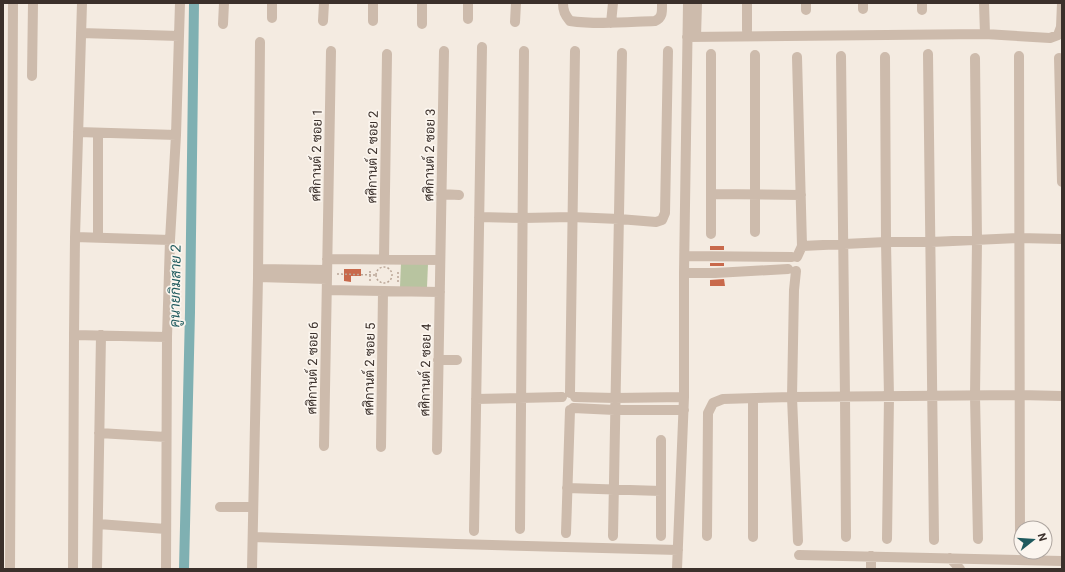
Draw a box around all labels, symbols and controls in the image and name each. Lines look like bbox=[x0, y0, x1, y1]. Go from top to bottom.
street label: ศศิกานต์ 2 ซอย 1 bbox=[306, 108, 325, 202]
street label: ศศิกานต์ 2 ซอย 3 bbox=[419, 108, 438, 202]
street label: ศศิกานต์ 2 ซอย 2 bbox=[362, 110, 381, 204]
water label: คูนายกิมสาย 2 bbox=[166, 244, 186, 328]
street label: ศศิกานต์ 2 ซอย 6 bbox=[302, 321, 321, 415]
street label: ศศิกานต์ 2 ซอย 5 bbox=[359, 322, 378, 416]
street label: ศศิกานต์ 2 ซอย 4 bbox=[415, 323, 434, 417]
north arrow bbox=[1013, 520, 1053, 560]
text: N bbox=[1035, 532, 1050, 543]

